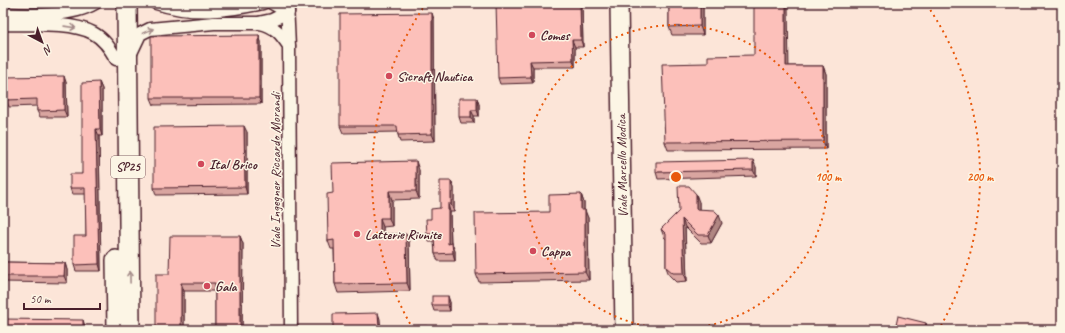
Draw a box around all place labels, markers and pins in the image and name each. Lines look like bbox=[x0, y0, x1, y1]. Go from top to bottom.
place label: Comes bbox=[540, 27, 571, 44]
marker: Comes bbox=[527, 30, 537, 40]
place label: Sicraft Nautica bbox=[397, 68, 473, 85]
marker: Sicraft Nautica bbox=[384, 71, 394, 81]
place label: Ital Brico bbox=[209, 156, 258, 173]
marker: Ital Brico bbox=[196, 159, 206, 169]
centre of rings bbox=[669, 170, 683, 184]
place label: Latterie Riunite bbox=[365, 226, 442, 243]
marker: Latterie Riunite bbox=[352, 229, 362, 239]
place label: Cappa bbox=[541, 243, 572, 260]
marker: Cappa bbox=[528, 246, 538, 256]
place label: Gala bbox=[215, 278, 238, 295]
marker: Gala bbox=[202, 281, 212, 291]

